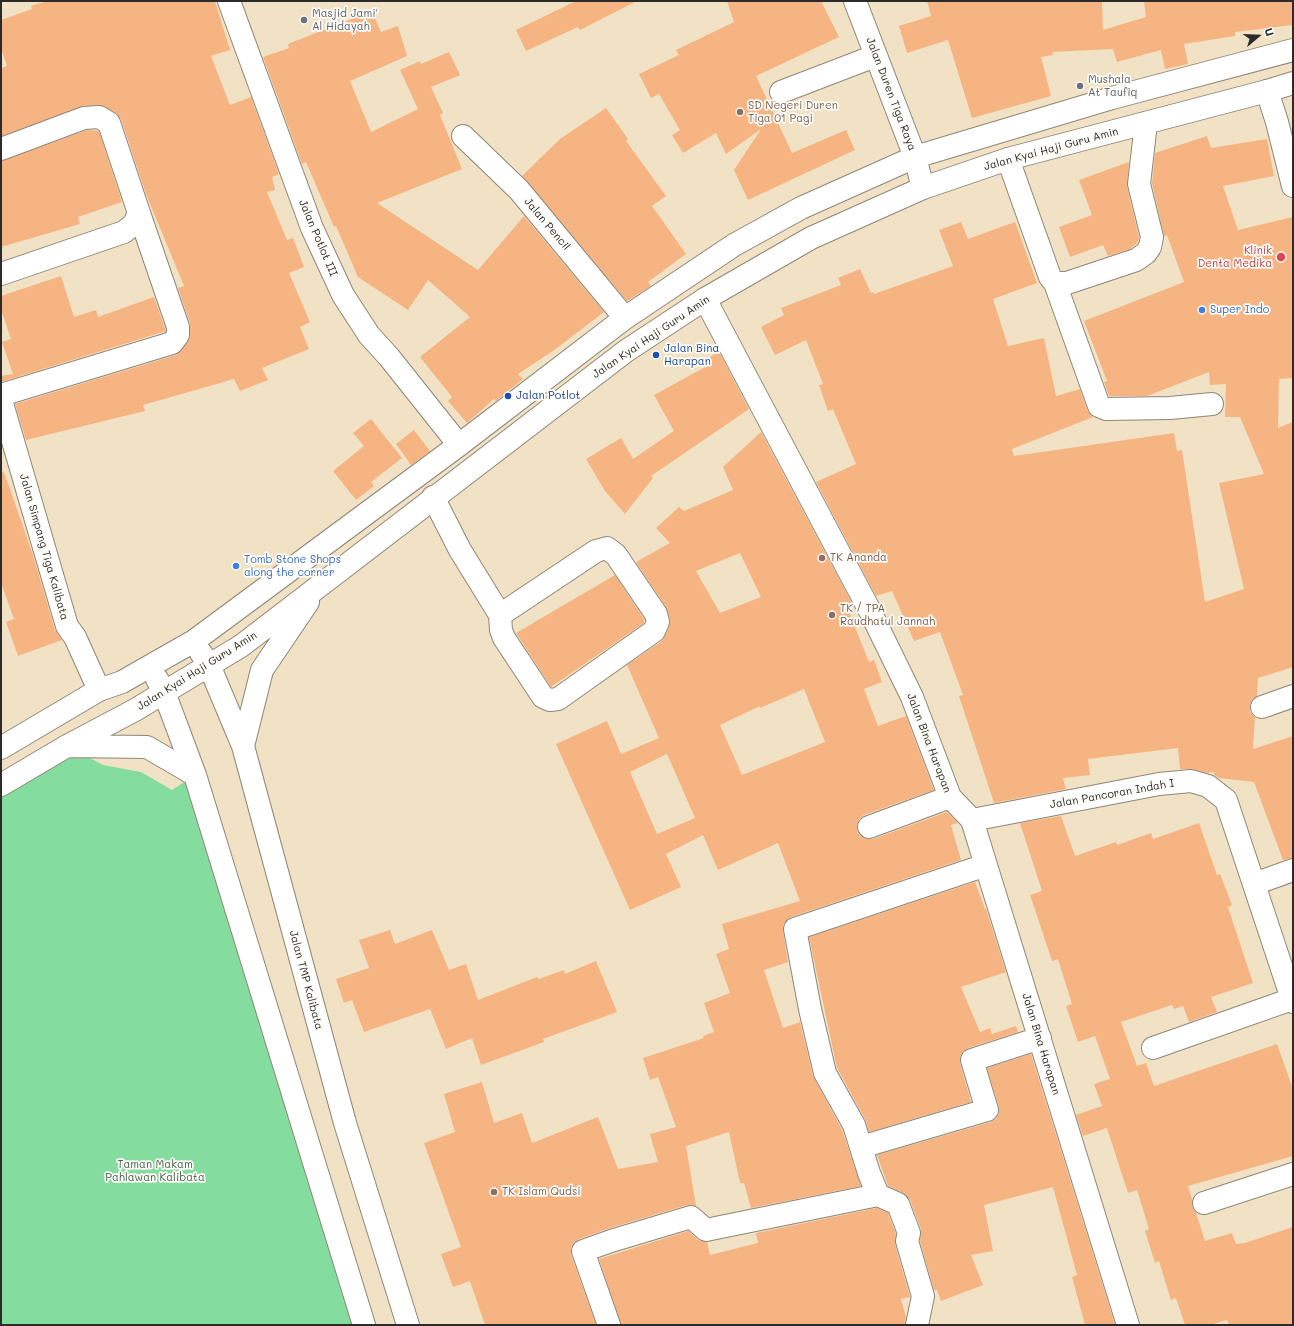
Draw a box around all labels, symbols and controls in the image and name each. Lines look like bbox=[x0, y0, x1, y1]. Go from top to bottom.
place label: Masjid Jami' Al Hidayah bbox=[312, 7, 378, 33]
marker: Masjid Jami' Al Hidayah bbox=[299, 15, 309, 25]
north arrow bbox=[1238, 16, 1278, 56]
text: U bbox=[1261, 26, 1278, 38]
street label: Jalan Duren Tiga Raya bbox=[863, 35, 919, 153]
place label: Mushala At Taufiq bbox=[1088, 73, 1138, 99]
marker: Mushala At Taufiq bbox=[1075, 81, 1085, 91]
place label: SD Negeri Duren Tiga 01 Pagi bbox=[748, 99, 838, 125]
marker: SD Negeri Duren Tiga 01 Pagi bbox=[735, 107, 745, 117]
street label: Jalan Kyai Haji Guru Amin bbox=[982, 125, 1120, 173]
street label: Jalan Pencil bbox=[521, 195, 573, 253]
street label: Jalan Potlot III bbox=[296, 198, 340, 278]
place label: Klinik Denta Medika bbox=[1198, 244, 1272, 270]
marker: Klinik Denta Medika bbox=[1275, 251, 1287, 263]
street label: Jalan Kyai Haji Guru Amin bbox=[590, 293, 712, 381]
place label: Super Indo bbox=[1210, 303, 1269, 317]
marker: Super Indo bbox=[1197, 305, 1207, 315]
place label: Jalan Bina Harapan bbox=[664, 342, 719, 368]
marker: Jalan Bina Harapan bbox=[651, 350, 661, 360]
place label: Jalan Potlot bbox=[516, 389, 580, 403]
marker: Jalan Potlot bbox=[503, 391, 513, 401]
street label: Jalan Simpang Tiga Kalibata bbox=[17, 472, 71, 622]
place label: TK Ananda bbox=[830, 551, 887, 565]
place label: Tomb Stone Shops along the corner bbox=[244, 553, 341, 579]
marker: TK Ananda bbox=[817, 553, 827, 563]
marker: Tomb Stone Shops along the corner bbox=[231, 561, 241, 571]
place label: TK / TPA Raudhatul Jannah bbox=[840, 602, 935, 628]
marker: TK / TPA Raudhatul Jannah bbox=[827, 610, 837, 620]
street label: Jalan Kyai Haji Guru Amin bbox=[135, 629, 259, 713]
street label: Jalan Bina Harapan bbox=[904, 691, 954, 795]
street label: Jalan Pancoran Indah I bbox=[1049, 777, 1175, 811]
street label: Jalan TMP Kalibata bbox=[286, 929, 326, 1031]
street label: Jalan Bina Harapan bbox=[1019, 992, 1063, 1096]
park label: Taman Makam Pahlawan Kalibata bbox=[105, 1158, 205, 1184]
place label: TK Islam Qudsi bbox=[502, 1185, 581, 1199]
marker: TK Islam Qudsi bbox=[489, 1187, 499, 1197]

